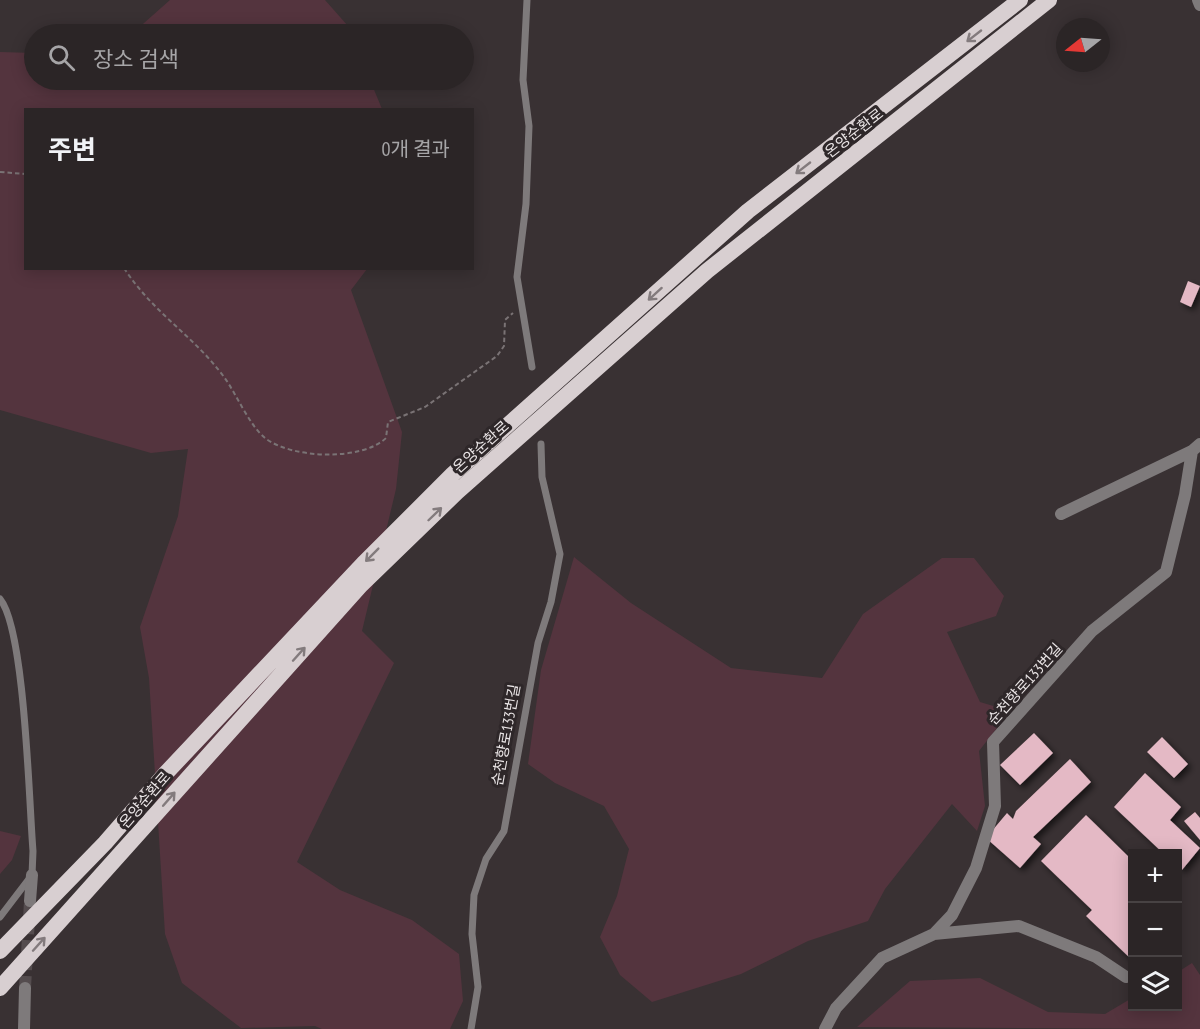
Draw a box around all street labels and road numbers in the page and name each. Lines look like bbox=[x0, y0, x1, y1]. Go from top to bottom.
street label: 온양순환로 bbox=[821, 104, 887, 161]
street label: 온양순환로 bbox=[449, 416, 513, 477]
street label: 순천향로133번길 bbox=[983, 639, 1066, 728]
street label: 순천향로133번길 bbox=[487, 683, 524, 787]
street label: 온양순환로 bbox=[115, 767, 174, 832]

